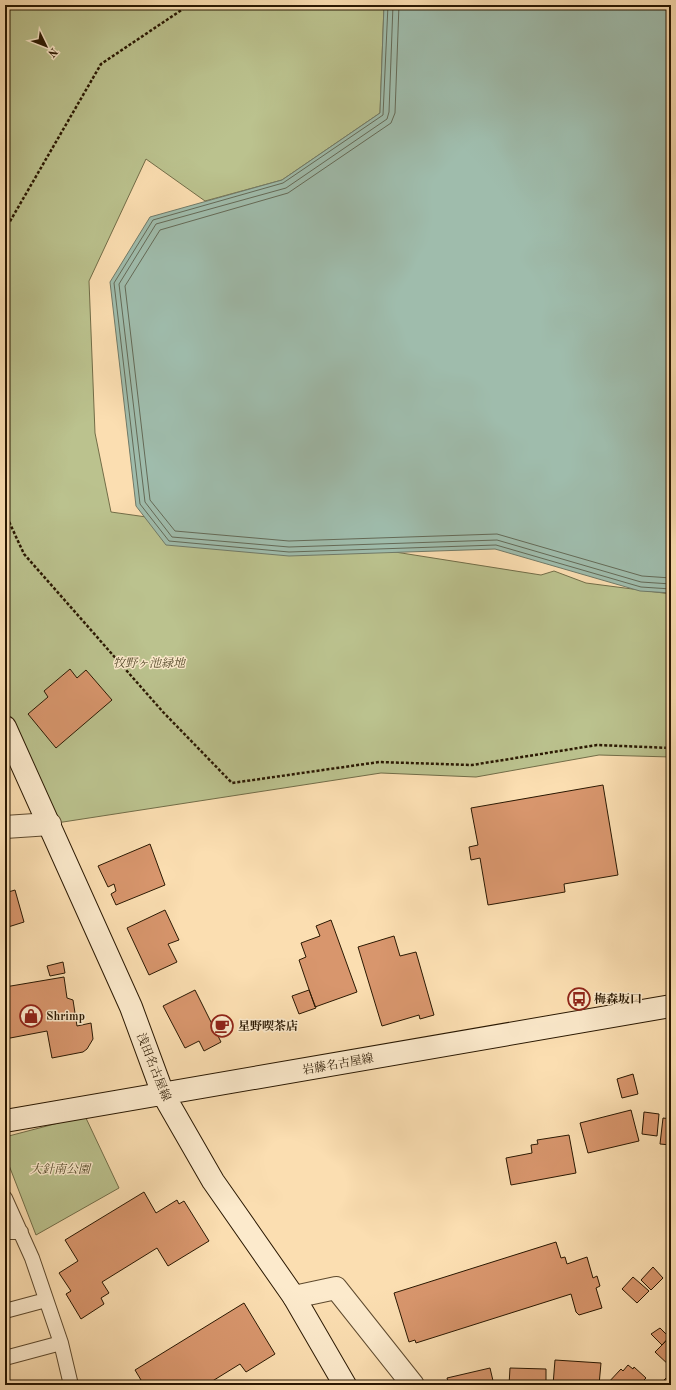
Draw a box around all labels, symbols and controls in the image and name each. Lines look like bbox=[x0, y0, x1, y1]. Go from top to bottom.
north arrow bbox=[26, 26, 66, 66]
text: N bbox=[45, 45, 59, 59]
park label: 牧野ヶ池緑地 bbox=[113, 656, 187, 670]
bus stop icon: 梅森坂口 bbox=[566, 986, 592, 1012]
place label: 梅森坂口 bbox=[594, 992, 642, 1006]
shop icon: Shrimp bbox=[18, 1003, 44, 1029]
place label: Shrimp bbox=[46, 1011, 85, 1023]
cafe icon: 星野喫茶店 bbox=[209, 1013, 235, 1039]
place label: 星野喫茶店 bbox=[238, 1019, 298, 1033]
street label: 浅田名古屋線 bbox=[134, 1031, 174, 1103]
street label: 岩藤名古屋線 bbox=[301, 1051, 375, 1077]
park label: 大針南公園 bbox=[30, 1162, 92, 1176]

